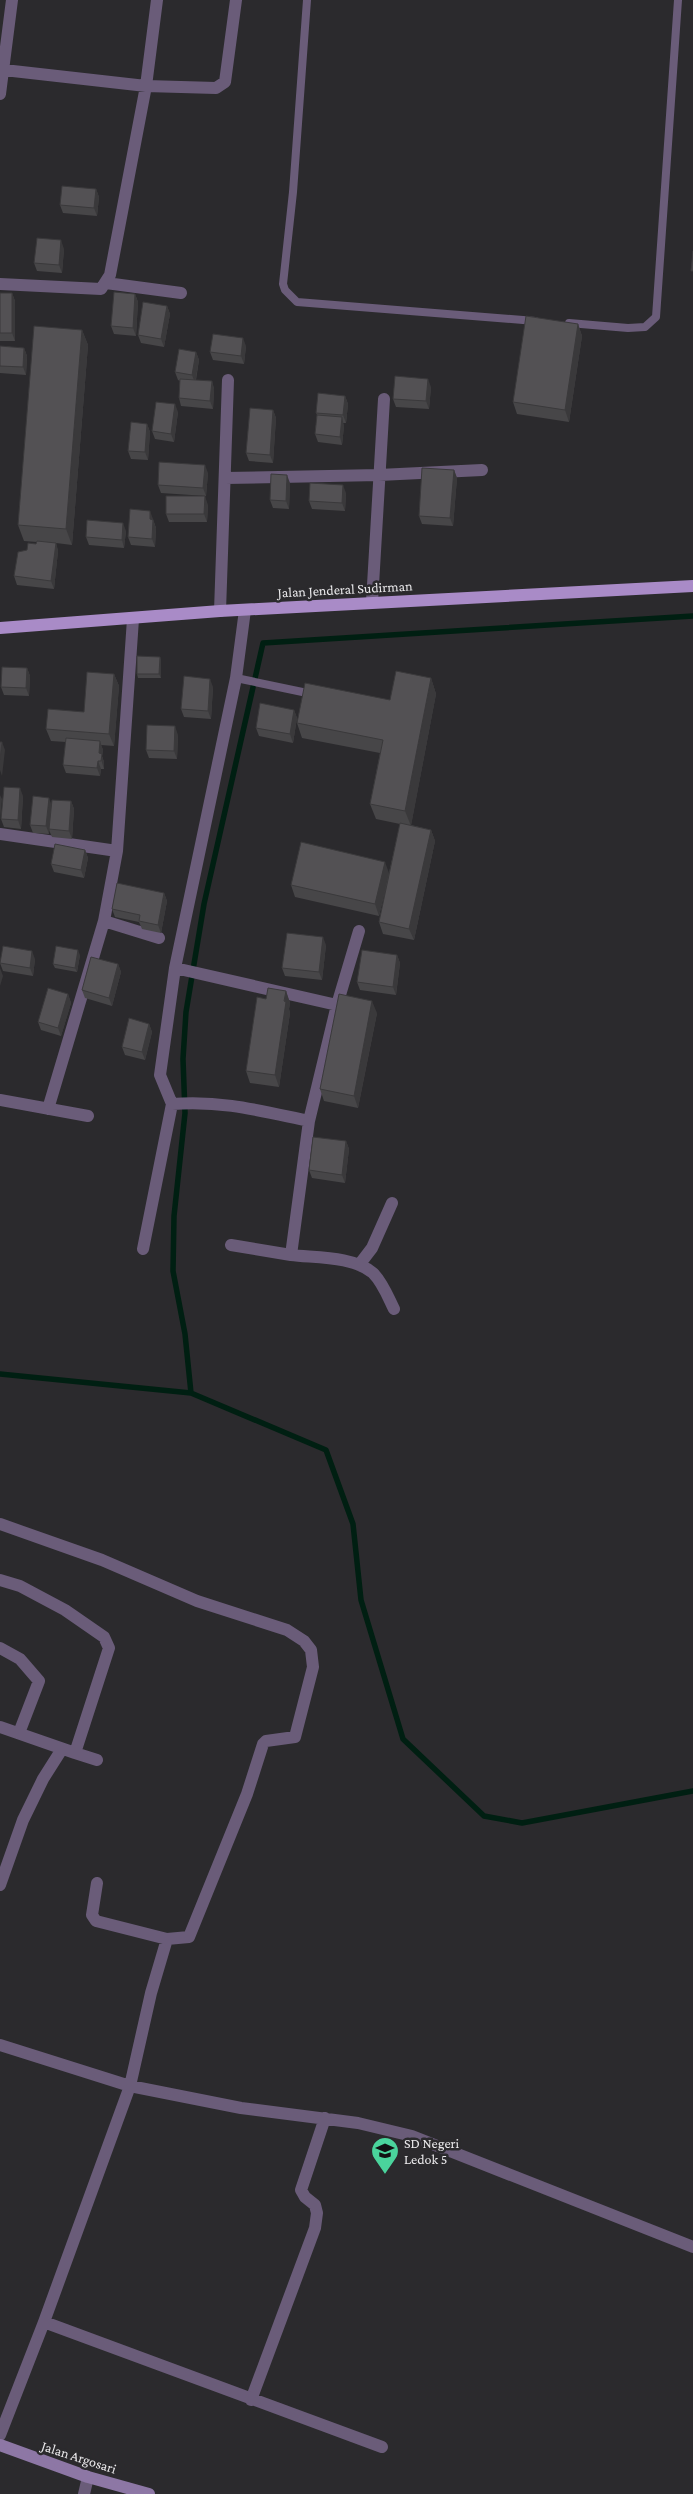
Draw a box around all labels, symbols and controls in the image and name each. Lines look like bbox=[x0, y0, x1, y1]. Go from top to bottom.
street label: Jalan Jenderal Sudirman bbox=[275, 577, 413, 601]
place label: SD Negeri Ledok 5 bbox=[404, 2135, 460, 2167]
school or university icon: SD Negeri Ledok 5 bbox=[370, 2136, 400, 2175]
street label: Jalan Argosari bbox=[38, 2437, 119, 2477]

